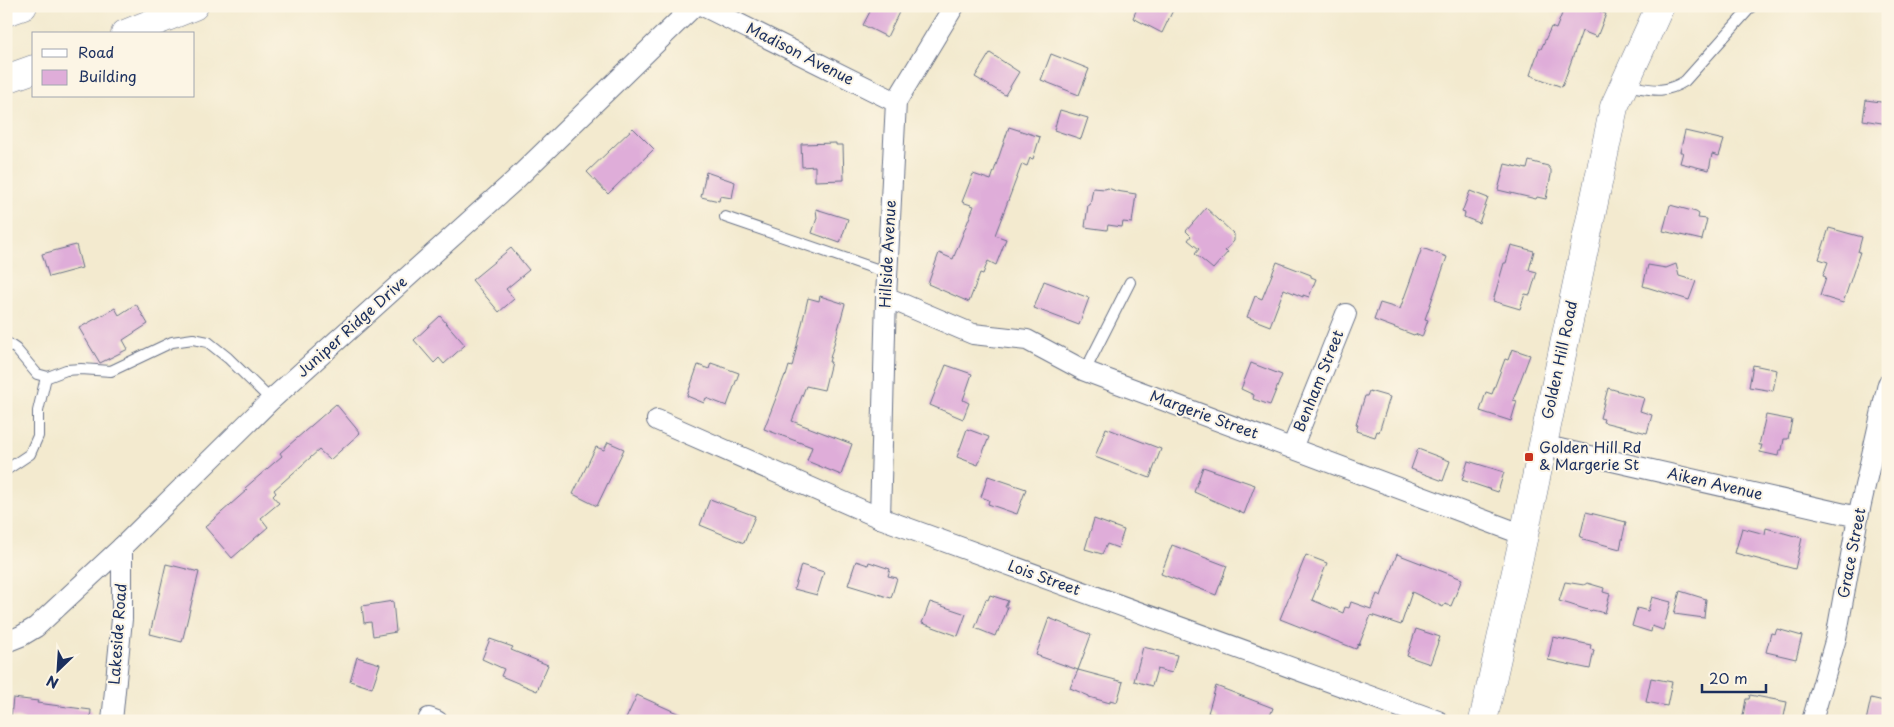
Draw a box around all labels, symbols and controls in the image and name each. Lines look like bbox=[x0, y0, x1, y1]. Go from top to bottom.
street label: Madison Avenue bbox=[743, 16, 859, 90]
legend bbox=[32, 32, 195, 98]
text: Road bbox=[78, 40, 114, 63]
text: Building bbox=[78, 64, 137, 87]
street label: Hillside Avenue bbox=[872, 199, 901, 308]
street label: Juniper Ridge Drive bbox=[291, 270, 411, 382]
street label: Golden Hill Road bbox=[1535, 298, 1582, 421]
street label: Benham Street bbox=[1287, 326, 1349, 435]
street label: Margerie Street bbox=[1147, 383, 1262, 444]
place label: Golden Hill Rd & Margerie St bbox=[1539, 435, 1641, 475]
marker: Golden Hill Rd & Margerie St bbox=[1523, 451, 1535, 463]
street label: Aiken Avenue bbox=[1666, 460, 1765, 505]
street label: Grace Street bbox=[1830, 505, 1871, 600]
street label: Lois Street bbox=[1005, 553, 1084, 600]
street label: Lakeside Road bbox=[101, 582, 132, 685]
north arrow bbox=[32, 644, 82, 694]
scale bar bbox=[1702, 662, 1765, 694]
text: 20 m bbox=[1709, 666, 1748, 689]
text: N bbox=[43, 670, 62, 694]

